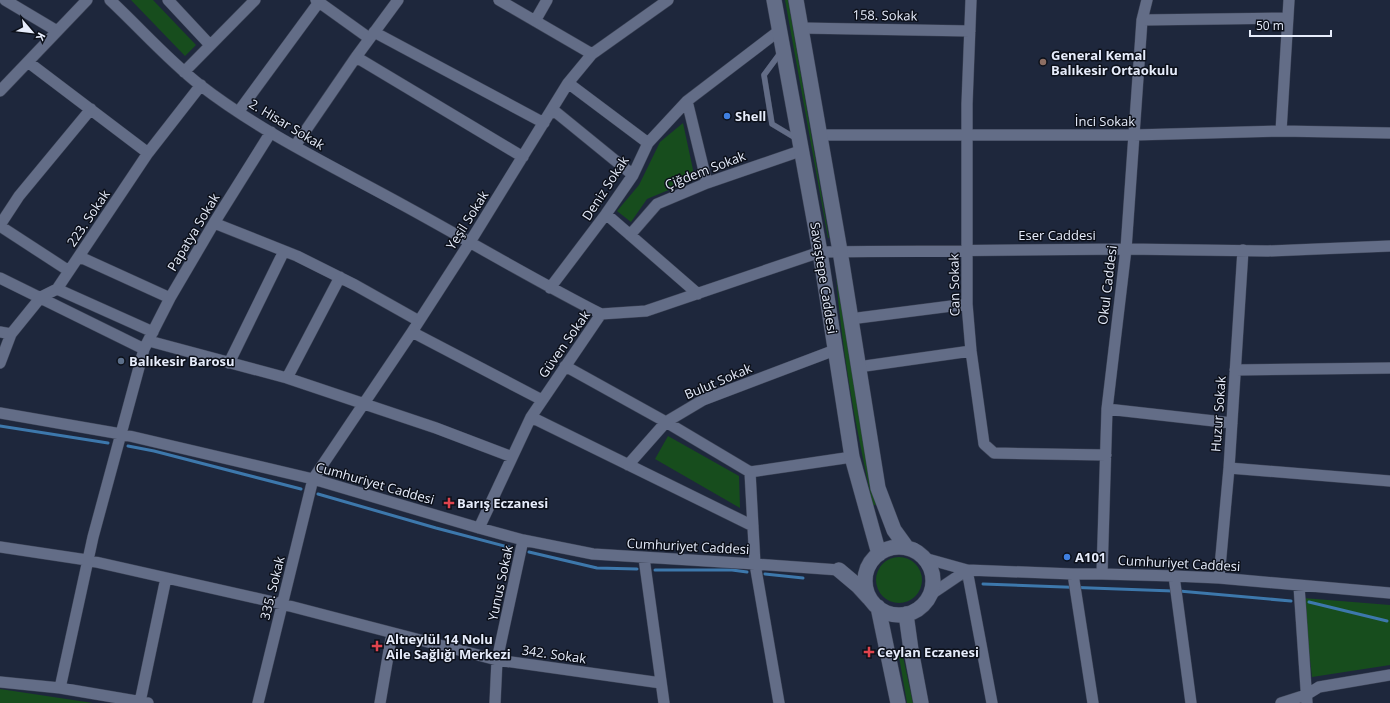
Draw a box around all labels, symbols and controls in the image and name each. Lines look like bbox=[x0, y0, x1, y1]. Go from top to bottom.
street label: 158. Sokak bbox=[852, 5, 918, 25]
north arrow bbox=[12, 12, 52, 52]
scale bar bbox=[1250, 12, 1331, 38]
text: 50 m bbox=[1256, 17, 1284, 34]
text: K bbox=[33, 30, 50, 44]
place label: General Kemal Balıkesir Ortaokulu bbox=[1051, 46, 1178, 79]
marker: General Kemal Balıkesir Ortaokulu bbox=[1038, 57, 1048, 67]
street label: 2. Hisar Sokak bbox=[246, 94, 328, 154]
place label: Shell bbox=[735, 107, 766, 125]
marker: Shell bbox=[722, 111, 732, 121]
street label: İnci Sokak bbox=[1075, 112, 1135, 130]
street label: Çiğdem Sokak bbox=[662, 146, 748, 194]
street label: Deniz Sokak bbox=[577, 152, 633, 224]
street label: 223. Sokak bbox=[62, 186, 114, 250]
street label: Yeşil Sokak bbox=[442, 187, 492, 253]
street label: Papatya Sokak bbox=[163, 190, 223, 274]
street label: Savaştepe Caddesi bbox=[806, 221, 842, 335]
street label: Eser Caddesi bbox=[1018, 226, 1096, 244]
street label: Okul Caddesi bbox=[1093, 244, 1121, 326]
street label: Can Sokak bbox=[944, 253, 964, 316]
street label: Güven Sokak bbox=[534, 307, 594, 381]
place label: Balıkesir Barosu bbox=[129, 352, 235, 370]
marker: Balıkesir Barosu bbox=[116, 356, 126, 366]
street label: Bulut Sokak bbox=[682, 359, 755, 403]
street label: Huzur Sokak bbox=[1206, 375, 1230, 453]
street label: Cumhuriyet Caddesi bbox=[314, 457, 436, 509]
place label: Barış Eczanesi bbox=[457, 494, 548, 512]
marker: Barış Eczanesi bbox=[444, 498, 454, 508]
street label: Cumhuriyet Caddesi bbox=[626, 534, 750, 558]
street label: Yunus Sokak bbox=[483, 544, 517, 622]
place label: A101 bbox=[1075, 548, 1106, 566]
street label: Cumhuriyet Caddesi bbox=[1117, 551, 1241, 575]
marker: A101 bbox=[1062, 552, 1072, 562]
street label: 335. Sokak bbox=[255, 554, 289, 622]
place label: Altıeylül 14 Nolu Aile Sağlığı Merkezi bbox=[386, 630, 511, 663]
marker: Altıeylül 14 Nolu Aile Sağlığı Merkezi bbox=[371, 640, 383, 652]
street label: 342. Sokak bbox=[521, 641, 588, 667]
place label: Ceylan Eczanesi bbox=[877, 643, 979, 661]
marker: Ceylan Eczanesi bbox=[864, 647, 874, 657]

